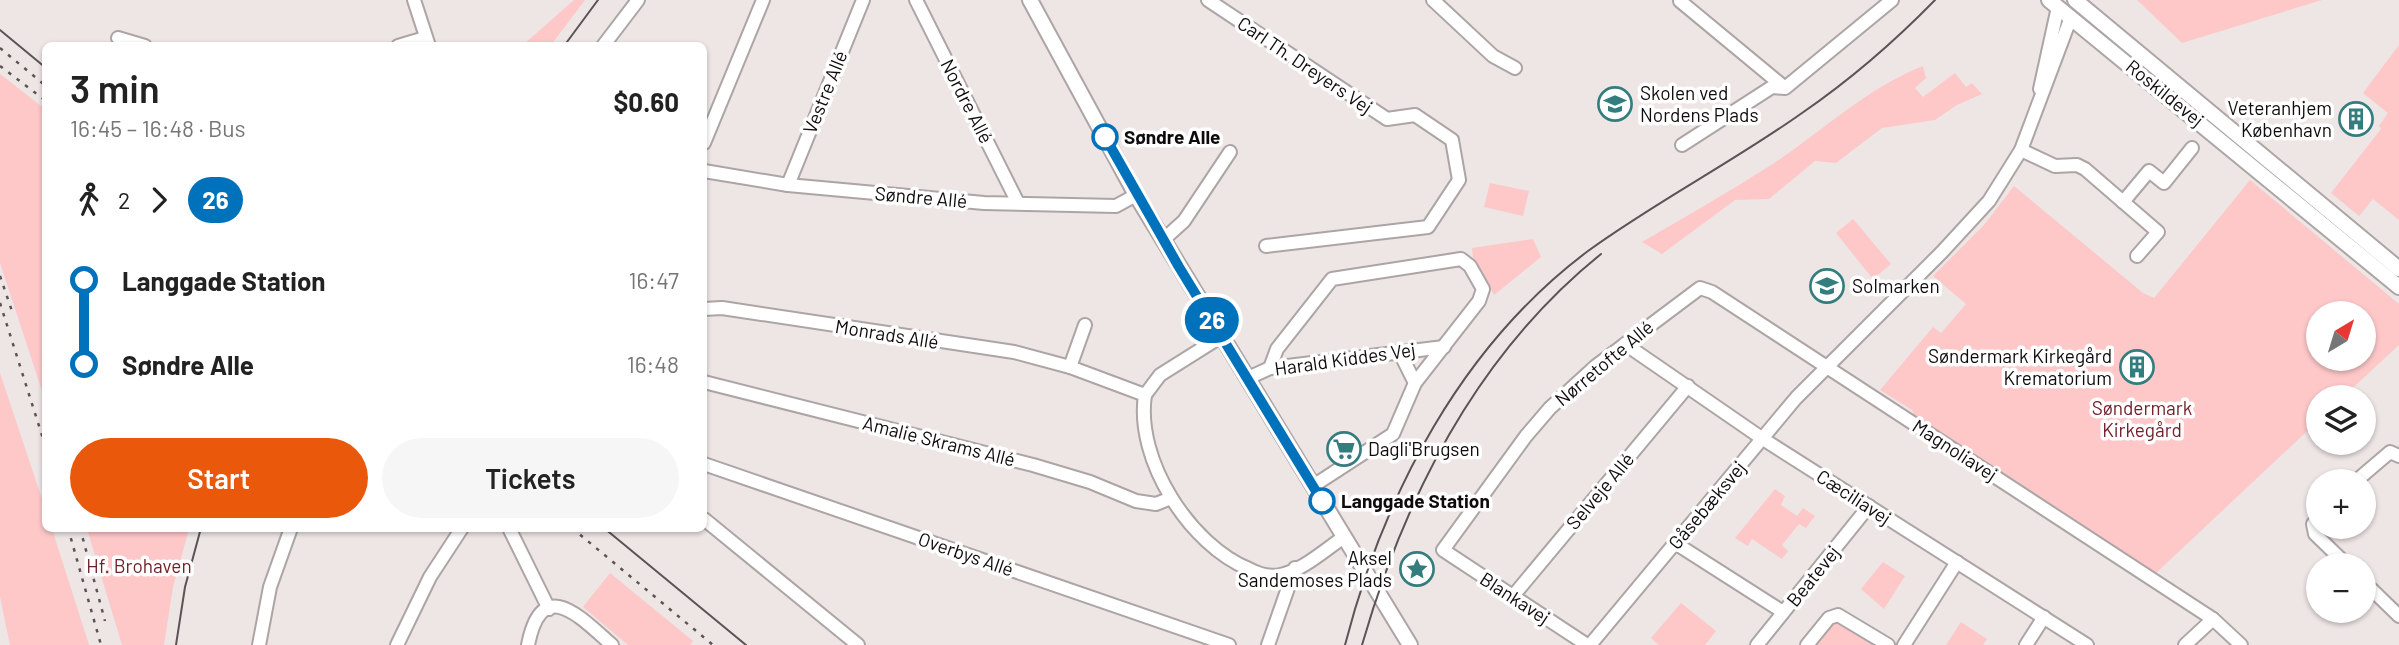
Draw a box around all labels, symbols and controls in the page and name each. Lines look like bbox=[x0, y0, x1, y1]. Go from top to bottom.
street label: Carl Th. Dreyers Vej bbox=[1233, 11, 1377, 118]
street label: Vestre Allé bbox=[798, 47, 852, 137]
street label: Roskildevej bbox=[2122, 54, 2209, 131]
street label: Nordre Allé bbox=[936, 55, 998, 147]
text: 3 min bbox=[70, 65, 160, 111]
place label: Skolen ved Nordens Plads bbox=[1640, 81, 1759, 126]
school or university icon: Skolen ved Nordens Plads bbox=[1596, 85, 1634, 123]
text: $0.60 bbox=[614, 86, 679, 117]
place label: Veteranhjem København bbox=[2227, 96, 2332, 141]
building icon: Veteranhjem København bbox=[2337, 100, 2375, 138]
text: 16:45 – 16:48 · Bus bbox=[70, 114, 246, 142]
marker: Søndre Alle bbox=[1092, 124, 1118, 150]
place label: Søndre Alle bbox=[1124, 125, 1220, 148]
icon: walk bbox=[70, 181, 108, 219]
icon: forward bbox=[140, 181, 178, 219]
street label: Søndre Allé bbox=[874, 181, 968, 212]
text: 26 bbox=[202, 185, 229, 214]
text: 2 bbox=[118, 186, 130, 214]
text: Langgade Station bbox=[122, 265, 326, 296]
text: 16:47 bbox=[628, 266, 679, 294]
school or university icon: Solmarken bbox=[1808, 267, 1846, 305]
place label: Solmarken bbox=[1852, 274, 1940, 297]
line badge: 26 bbox=[1180, 297, 1244, 343]
north arrow bbox=[2306, 301, 2376, 371]
map controls bbox=[2306, 301, 2376, 623]
text: 26 bbox=[1199, 305, 1225, 334]
street label: Monrads Allé bbox=[834, 314, 940, 353]
street label: Nørretofte Allé bbox=[1550, 315, 1657, 410]
street label: Harald Kiddes Vej bbox=[1273, 337, 1417, 380]
place label: Søndermark Kirkegård Krematorium bbox=[1928, 344, 2112, 389]
building icon: Søndermark Kirkegård Krematorium bbox=[2118, 348, 2156, 386]
text: Søndre Alle bbox=[122, 349, 254, 380]
text: 16:48 bbox=[627, 350, 679, 378]
button: layers bbox=[2306, 385, 2376, 455]
park label: Søndermark Kirkegård bbox=[2092, 396, 2192, 441]
street label: Amalie Skrams Allé bbox=[860, 410, 1018, 471]
street label: Magnoliavej bbox=[1909, 414, 2002, 485]
supermarket icon: Dagli'Brugsen bbox=[1325, 430, 1363, 468]
place label: Dagli'Brugsen bbox=[1368, 437, 1480, 460]
button: Start bbox=[70, 438, 368, 518]
button: Tickets bbox=[382, 438, 679, 518]
street label: Selveje Allé bbox=[1561, 448, 1638, 534]
street label: Gåsebæksvej bbox=[1663, 456, 1750, 553]
street label: Cæciliavej bbox=[1813, 464, 1896, 529]
button: + bbox=[2306, 469, 2376, 539]
marker: Langgade Station bbox=[1309, 488, 1335, 514]
place label: Langgade Station bbox=[1341, 489, 1490, 512]
street label: Overbys Allé bbox=[915, 526, 1017, 581]
street label: Beatevej bbox=[1781, 541, 1844, 611]
place label: Aksel Sandemoses Plads bbox=[1238, 546, 1392, 591]
place icon: Aksel Sandemoses Plads bbox=[1398, 550, 1436, 588]
button: − bbox=[2306, 553, 2376, 623]
park label: Hf. Brohaven bbox=[86, 554, 192, 577]
street label: Blankavej bbox=[1476, 567, 1555, 629]

